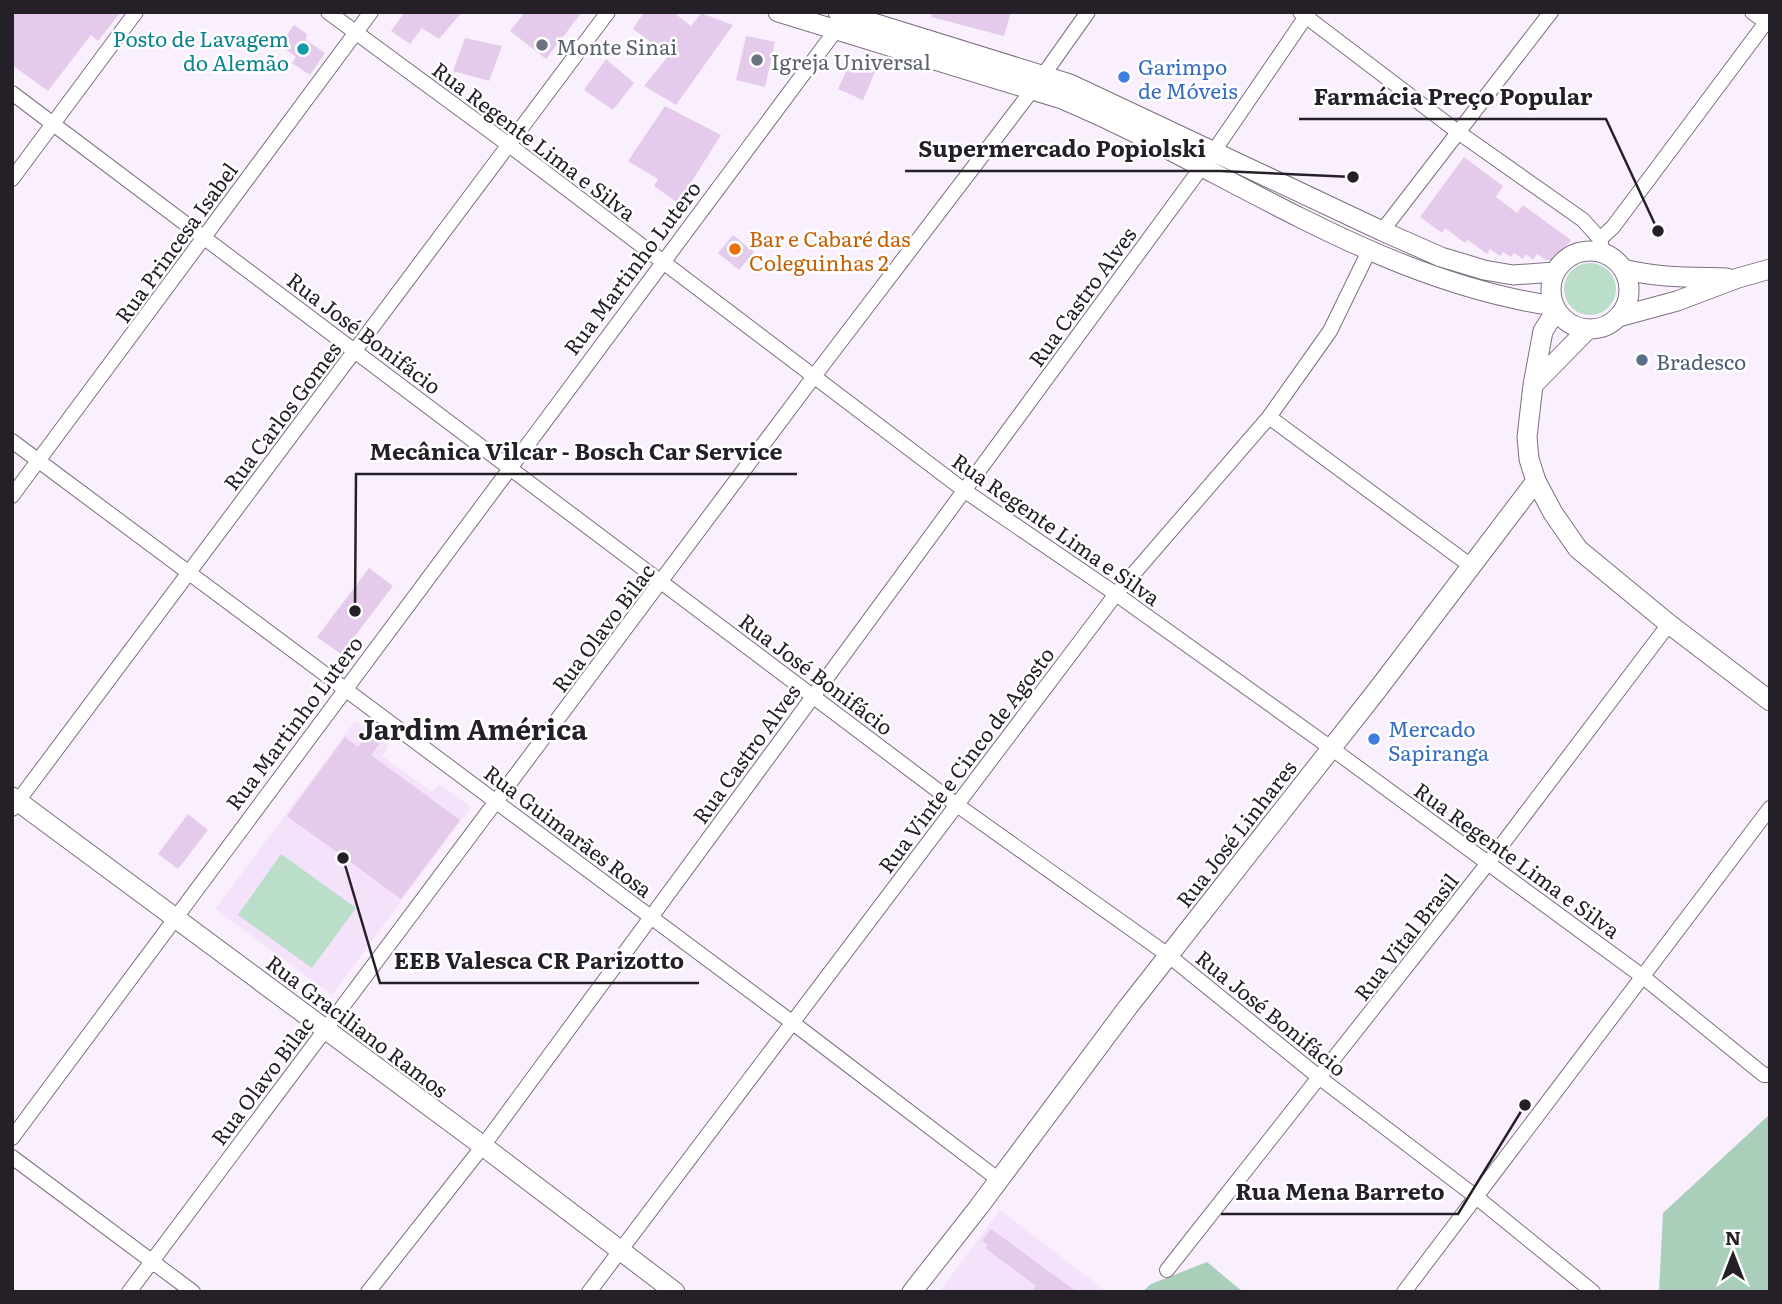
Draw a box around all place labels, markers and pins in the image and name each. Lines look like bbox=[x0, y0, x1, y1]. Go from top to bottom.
place label: Posto de Lavagem do Alemão bbox=[113, 22, 289, 77]
place label: Monte Sinai bbox=[556, 30, 677, 61]
marker: Monte Sinai bbox=[534, 37, 550, 53]
marker: Posto de Lavagem do Alemão bbox=[295, 41, 311, 57]
place label: Igreja Universal bbox=[771, 45, 931, 76]
place label: Garimpo de Móveis bbox=[1138, 50, 1238, 105]
marker: Igreja Universal bbox=[749, 52, 765, 68]
marker: Garimpo de Móveis bbox=[1116, 69, 1132, 85]
callout: Farmácia Preço Popular bbox=[1299, 75, 1606, 119]
callout: Supermercado Popiolski bbox=[905, 127, 1220, 171]
place label: Bar e Cabaré das Coleguinhas 2 bbox=[749, 222, 911, 277]
marker: Bar e Cabaré das Coleguinhas 2 bbox=[727, 241, 743, 257]
place label: Bradesco bbox=[1656, 345, 1746, 376]
marker: Bradesco bbox=[1634, 352, 1650, 368]
callout: Mecânica Vilcar - Bosch Car Service bbox=[356, 430, 797, 474]
place label: Mercado Sapiranga bbox=[1388, 712, 1490, 767]
marker: Mercado Sapiranga bbox=[1366, 731, 1382, 747]
callout: EEB Valesca CR Parizotto bbox=[380, 939, 699, 983]
callout: Rua Mena Barreto bbox=[1221, 1170, 1458, 1214]

